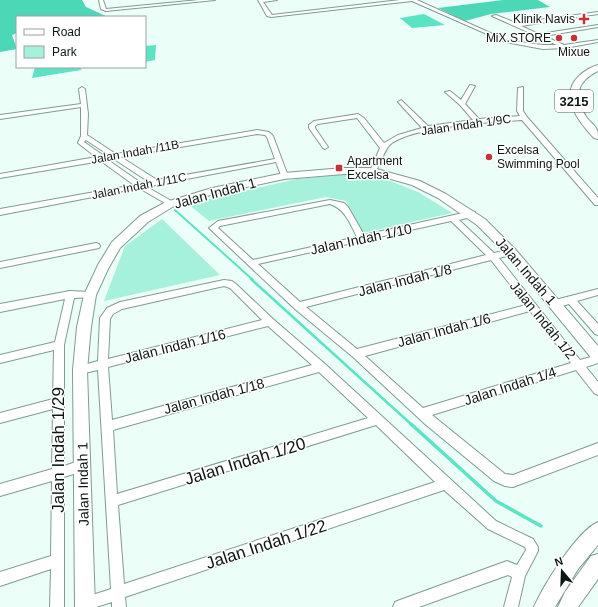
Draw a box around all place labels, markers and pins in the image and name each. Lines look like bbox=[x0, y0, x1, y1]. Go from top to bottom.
place label: Klinik Navis bbox=[513, 12, 575, 26]
marker: Klinik Navis bbox=[578, 13, 590, 25]
place label: MiX.STORE bbox=[486, 31, 551, 45]
marker: MiX.STORE bbox=[554, 33, 564, 43]
marker: Mixue bbox=[569, 33, 579, 43]
place label: Mixue bbox=[558, 45, 590, 59]
place label: Excelsa Swimming Pool bbox=[497, 143, 580, 171]
marker: Excelsa Swimming Pool bbox=[484, 152, 494, 162]
place label: Apartment Excelsa bbox=[347, 154, 403, 182]
marker: Apartment Excelsa bbox=[334, 163, 344, 173]

